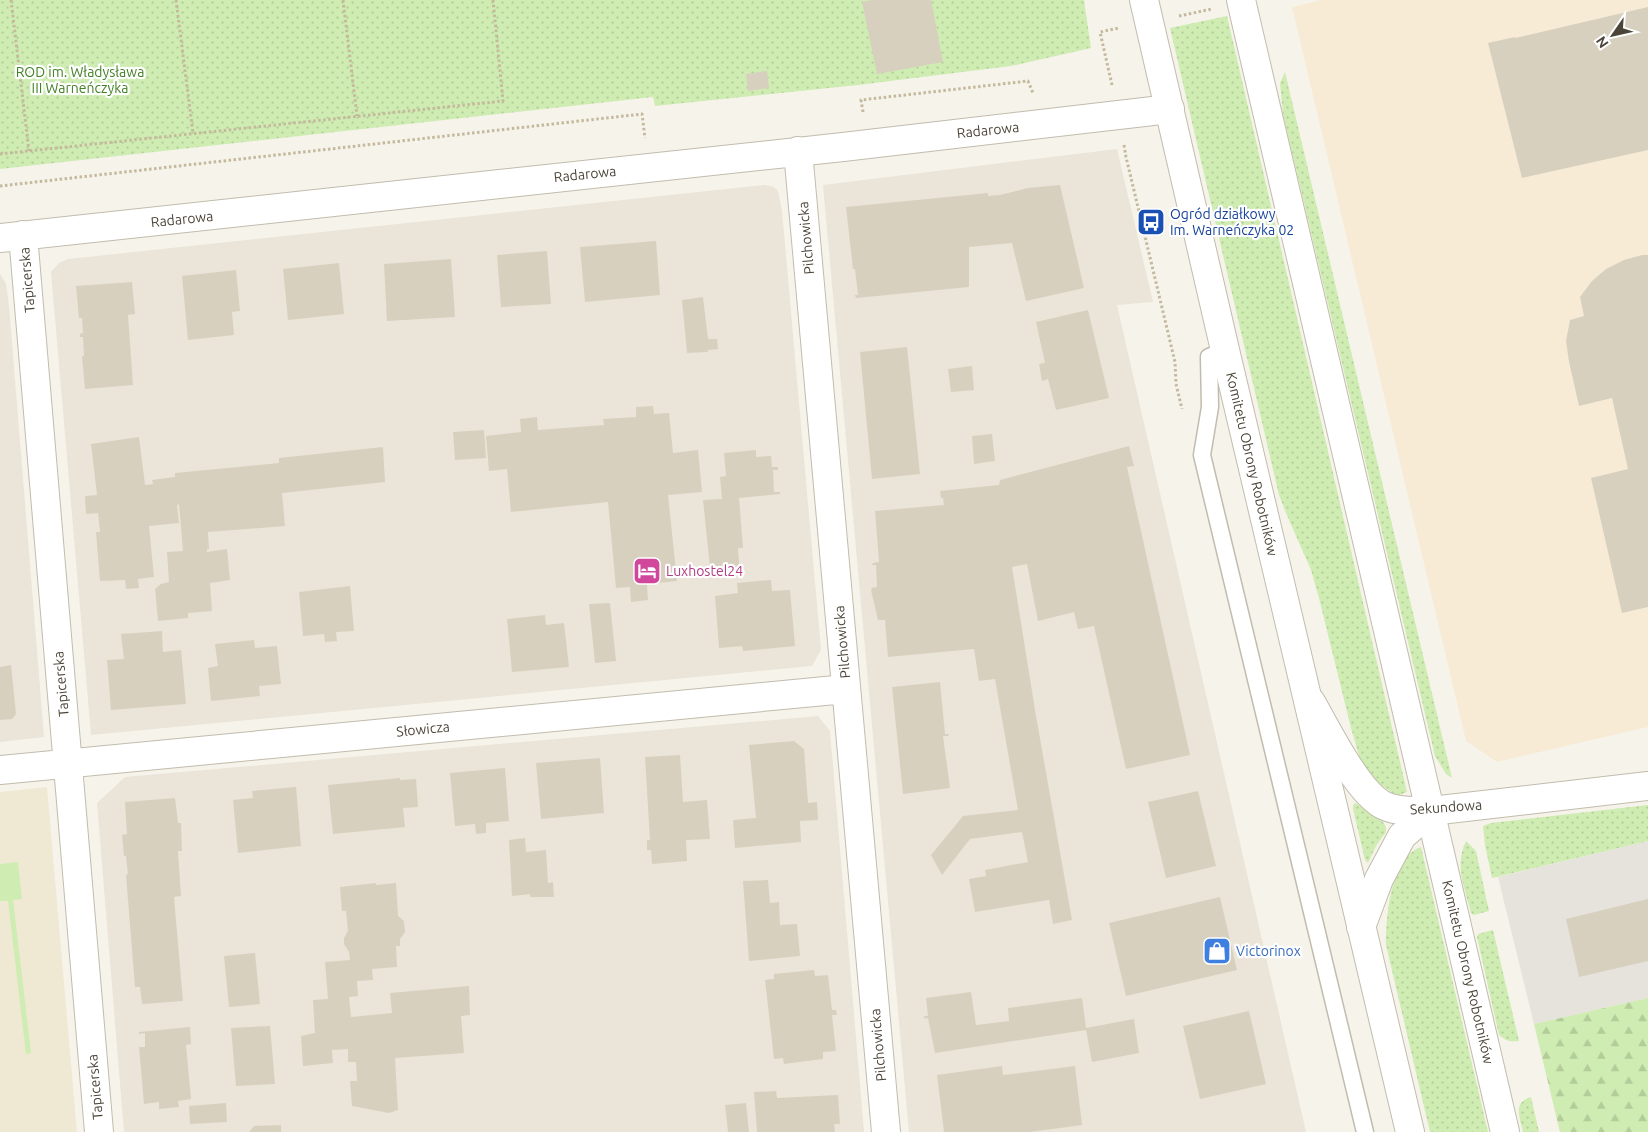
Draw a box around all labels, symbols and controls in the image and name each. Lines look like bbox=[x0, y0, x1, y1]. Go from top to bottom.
north arrow bbox=[1588, 10, 1638, 60]
text: N bbox=[1593, 33, 1612, 51]
park label: ROD im. Władysława III Warneńczyka bbox=[16, 64, 144, 96]
street label: Radarowa bbox=[956, 119, 1020, 141]
street label: Radarowa bbox=[553, 163, 617, 185]
street label: Pilchowicka bbox=[795, 201, 817, 275]
place label: Ogród działkowy Im. Warneńczyka 02 bbox=[1170, 206, 1294, 238]
bus stop icon: Ogród działkowy Im. Warneńczyka 02 bbox=[1136, 207, 1166, 237]
street label: Radarowa bbox=[150, 208, 214, 230]
street label: Tapicerska bbox=[16, 246, 38, 314]
street label: Komitetu Obrony Robotników bbox=[1223, 370, 1281, 558]
hotel icon: Luxhostel24 bbox=[632, 556, 662, 586]
place label: Luxhostel24 bbox=[666, 563, 743, 579]
street label: Pilchowicka bbox=[831, 605, 853, 679]
street label: Tapicerska bbox=[50, 650, 72, 718]
street label: Słowicza bbox=[395, 718, 451, 740]
street label: Sekundowa bbox=[1409, 796, 1483, 818]
street label: Komitetu Obrony Robotników bbox=[1439, 878, 1497, 1066]
shop icon: Victorinox bbox=[1202, 936, 1232, 966]
place label: Victorinox bbox=[1236, 943, 1301, 959]
street label: Pilchowicka bbox=[867, 1008, 889, 1082]
street label: Tapicerska bbox=[84, 1053, 106, 1121]

